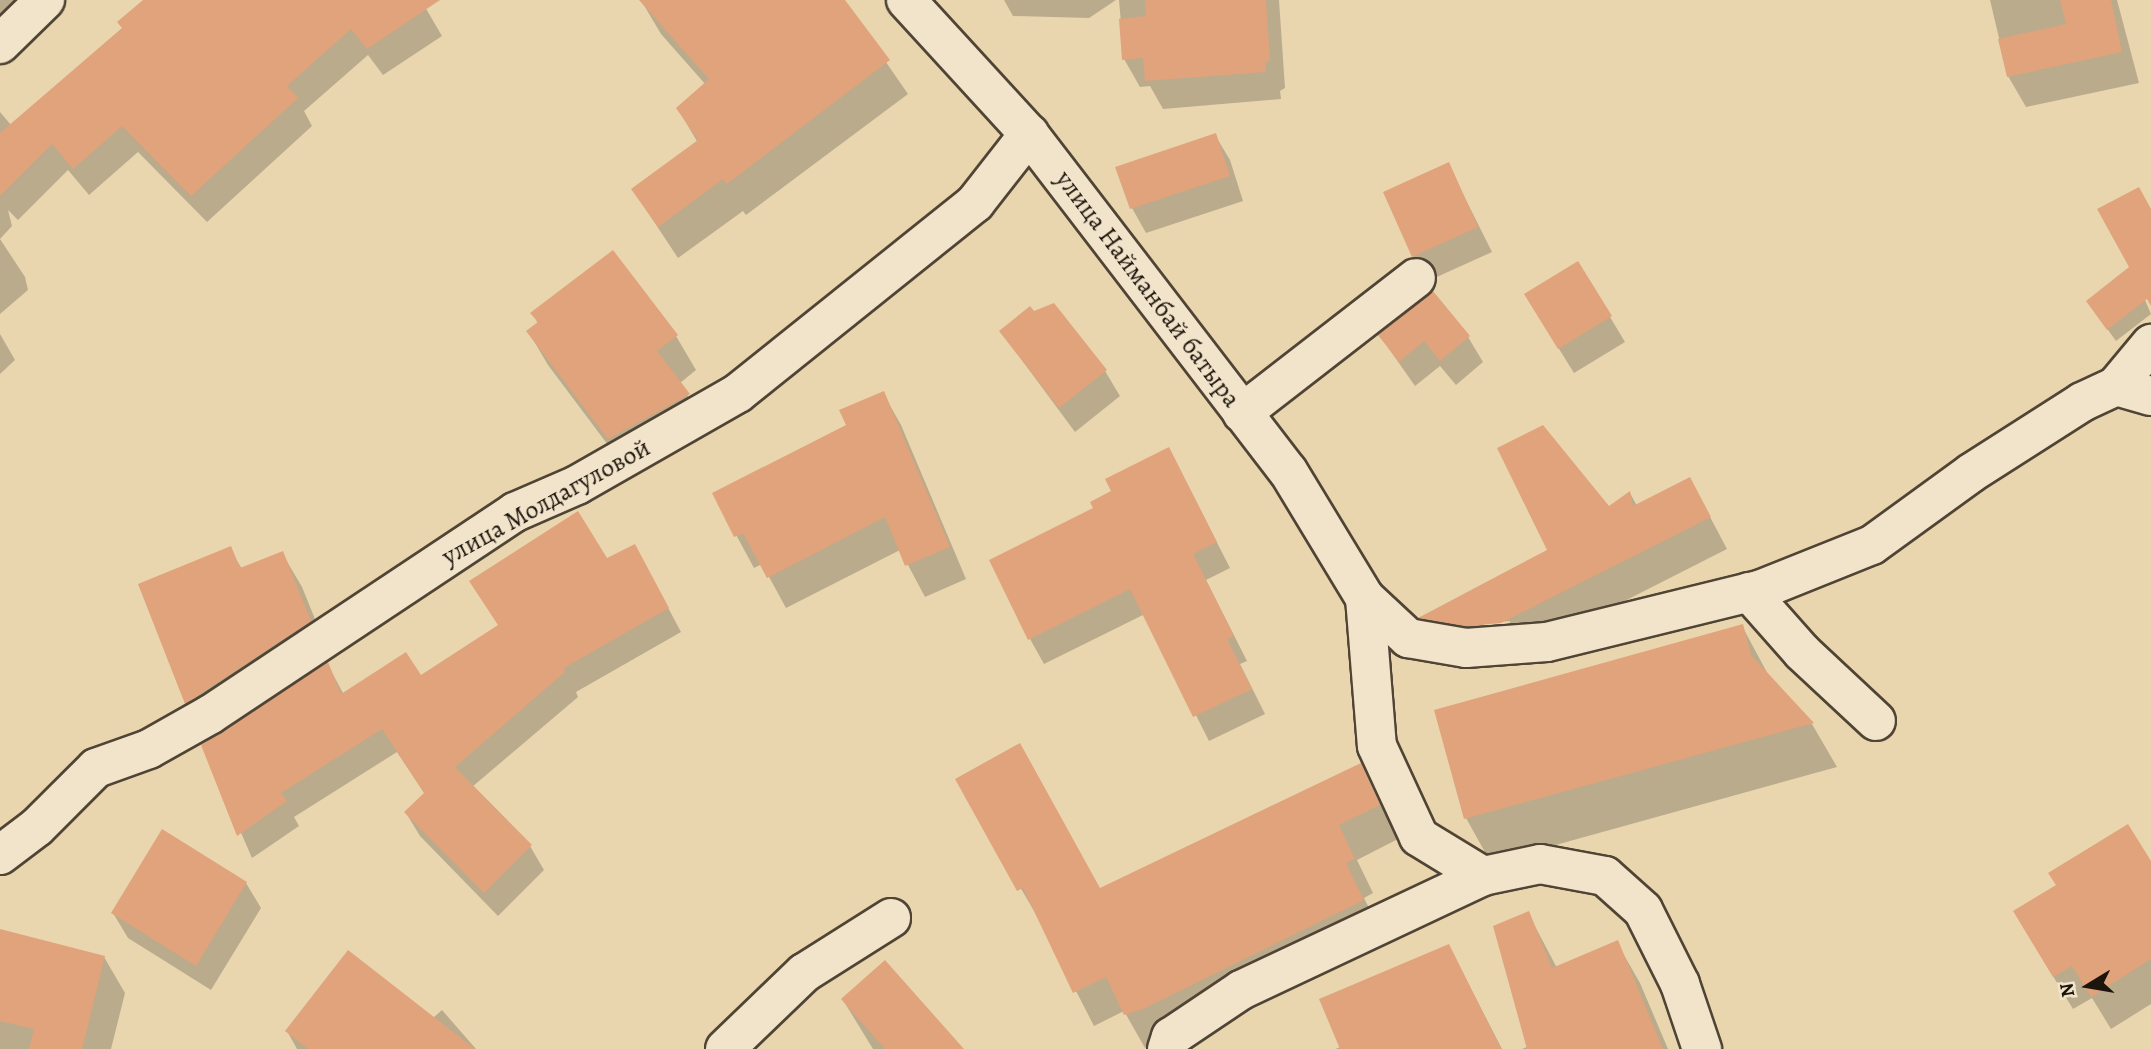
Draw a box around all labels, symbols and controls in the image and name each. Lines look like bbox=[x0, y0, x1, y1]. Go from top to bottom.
street label: улица Найманбай батыра bbox=[1049, 164, 1247, 414]
street label: улица Молдагуловой bbox=[436, 432, 656, 572]
north arrow bbox=[2053, 951, 2123, 1021]
text: N bbox=[2053, 981, 2081, 999]

